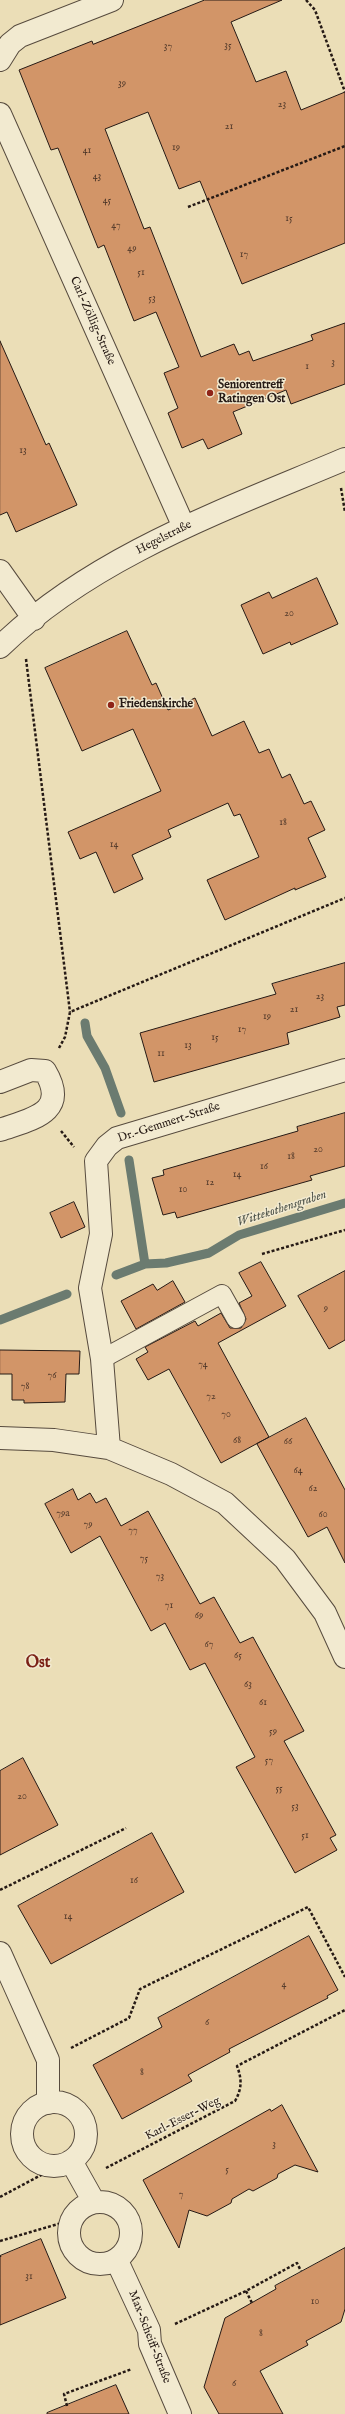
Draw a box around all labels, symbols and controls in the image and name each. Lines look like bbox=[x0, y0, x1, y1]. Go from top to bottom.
house number: 35 bbox=[224, 40, 232, 52]
house number: 37 bbox=[164, 41, 172, 53]
house number: 39 bbox=[118, 78, 126, 90]
house number: 23 bbox=[278, 99, 286, 111]
house number: 21 bbox=[225, 121, 233, 133]
house number: 19 bbox=[172, 142, 180, 154]
house number: 41 bbox=[83, 145, 91, 157]
house number: 43 bbox=[93, 171, 101, 183]
house number: 45 bbox=[103, 195, 111, 207]
house number: 15 bbox=[285, 213, 293, 225]
house number: 47 bbox=[111, 220, 121, 232]
house number: 49 bbox=[127, 243, 137, 255]
house number: 17 bbox=[240, 249, 248, 261]
house number: 51 bbox=[137, 267, 145, 279]
street label: Carl-Zöllig-Straße bbox=[66, 275, 118, 367]
house number: 53 bbox=[148, 293, 156, 305]
house number: 3 bbox=[331, 357, 335, 369]
house number: 1 bbox=[305, 361, 309, 373]
place label: Seniorentreff Ratingen Ost bbox=[218, 379, 285, 407]
marker: Seniorentreff Ratingen Ost bbox=[205, 388, 215, 398]
house number: 13 bbox=[19, 445, 27, 457]
street label: Hegelstraße bbox=[134, 518, 194, 558]
house number: 20 bbox=[284, 608, 294, 620]
place label: Friedenskirche bbox=[119, 698, 193, 712]
marker: Friedenskirche bbox=[106, 700, 116, 710]
house number: 18 bbox=[279, 817, 287, 829]
house number: 14 bbox=[110, 839, 118, 851]
house number: 23 bbox=[316, 991, 324, 1003]
house number: 21 bbox=[290, 1004, 298, 1016]
house number: 19 bbox=[263, 1011, 271, 1023]
house number: 17 bbox=[238, 1024, 246, 1036]
house number: 15 bbox=[211, 1032, 219, 1044]
house number: 13 bbox=[184, 1040, 192, 1052]
house number: 11 bbox=[157, 1048, 165, 1060]
street label: Dr.-Gemmert-Straße bbox=[116, 1100, 222, 1146]
house number: 20 bbox=[313, 1144, 323, 1156]
house number: 18 bbox=[287, 1151, 295, 1163]
house number: 16 bbox=[260, 1161, 268, 1173]
house number: 14 bbox=[233, 1169, 241, 1181]
house number: 12 bbox=[206, 1177, 214, 1189]
house number: 10 bbox=[179, 1184, 187, 1196]
water label: Wittekothensgraben bbox=[235, 1187, 329, 1231]
house number: 9 bbox=[324, 1303, 328, 1315]
house number: 74 bbox=[198, 1359, 208, 1371]
house number: 76 bbox=[48, 1370, 56, 1382]
house number: 78 bbox=[21, 1381, 29, 1393]
house number: 72 bbox=[206, 1391, 216, 1403]
house number: 70 bbox=[221, 1409, 231, 1421]
house number: 68 bbox=[233, 1435, 241, 1447]
house number: 66 bbox=[284, 1436, 292, 1448]
house number: 64 bbox=[293, 1465, 303, 1477]
house number: 62 bbox=[309, 1483, 317, 1495]
house number: 79a bbox=[56, 1508, 70, 1520]
house number: 60 bbox=[318, 1509, 328, 1521]
house number: 79 bbox=[83, 1519, 93, 1531]
house number: 77 bbox=[128, 1525, 138, 1537]
house number: 75 bbox=[140, 1553, 148, 1565]
house number: 73 bbox=[156, 1571, 164, 1583]
house number: 71 bbox=[165, 1600, 173, 1612]
house number: 69 bbox=[195, 1610, 203, 1622]
house number: 67 bbox=[205, 1639, 213, 1651]
house number: 65 bbox=[234, 1650, 242, 1662]
district label: Ost bbox=[26, 1654, 50, 1674]
house number: 63 bbox=[244, 1679, 252, 1691]
house number: 61 bbox=[259, 1697, 267, 1709]
house number: 59 bbox=[269, 1726, 277, 1738]
house number: 57 bbox=[265, 1755, 273, 1767]
house number: 55 bbox=[275, 1783, 283, 1795]
house number: 20 bbox=[17, 1791, 27, 1803]
house number: 53 bbox=[291, 1801, 299, 1813]
house number: 51 bbox=[301, 1830, 309, 1842]
house number: 16 bbox=[130, 1875, 138, 1887]
house number: 14 bbox=[64, 1911, 72, 1923]
house number: 4 bbox=[282, 1979, 286, 1991]
house number: 6 bbox=[205, 2017, 209, 2029]
house number: 8 bbox=[140, 2067, 144, 2079]
street label: Karl-Esser-Weg bbox=[143, 2094, 223, 2144]
house number: 3 bbox=[272, 2139, 276, 2151]
house number: 5 bbox=[225, 2164, 229, 2176]
house number: 7 bbox=[179, 2189, 183, 2201]
house number: 31 bbox=[25, 2271, 33, 2283]
street label: Max-Scheiff-Straße bbox=[125, 2288, 173, 2386]
house number: 10 bbox=[311, 2296, 319, 2308]
house number: 8 bbox=[259, 2328, 263, 2340]
house number: 6 bbox=[232, 2378, 236, 2390]

